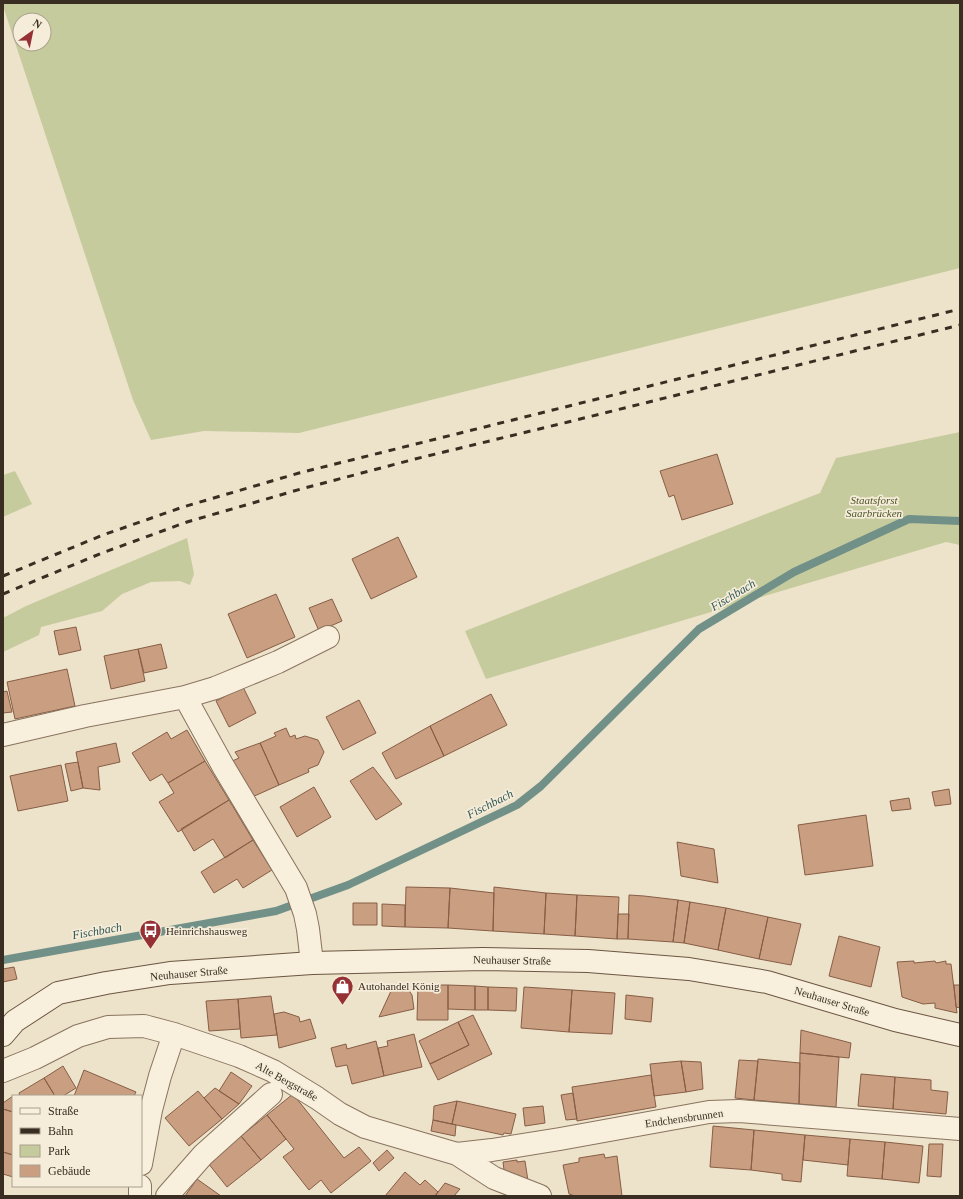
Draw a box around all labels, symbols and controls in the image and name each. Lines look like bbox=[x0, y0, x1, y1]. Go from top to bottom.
north arrow bbox=[12, 12, 52, 52]
text: N bbox=[31, 16, 44, 31]
park label: Staatsforst Saarbrücken bbox=[846, 494, 903, 519]
water label: Fischbach bbox=[707, 576, 758, 614]
water label: Fischbach bbox=[464, 786, 515, 822]
bus stop icon: Heinrichshausweg bbox=[137, 918, 163, 951]
water label: Fischbach bbox=[70, 920, 123, 942]
place label: Heinrichshausweg bbox=[166, 925, 248, 937]
street label: Neuhauser Straße bbox=[473, 953, 551, 967]
street label: Neuhauser Straße bbox=[150, 964, 228, 982]
shop icon: Autohandel König bbox=[329, 973, 355, 1006]
place label: Autohandel König bbox=[358, 980, 440, 992]
street label: Neuhauser Straße bbox=[793, 984, 871, 1018]
street label: Alte Bergstraße bbox=[254, 1059, 320, 1103]
legend bbox=[12, 1095, 142, 1187]
text: Straße bbox=[48, 1104, 79, 1118]
street label: Endchensbrunnen bbox=[644, 1107, 724, 1129]
text: Bahn bbox=[48, 1124, 73, 1138]
text: Park bbox=[48, 1144, 70, 1158]
text: Gebäude bbox=[48, 1164, 91, 1178]

